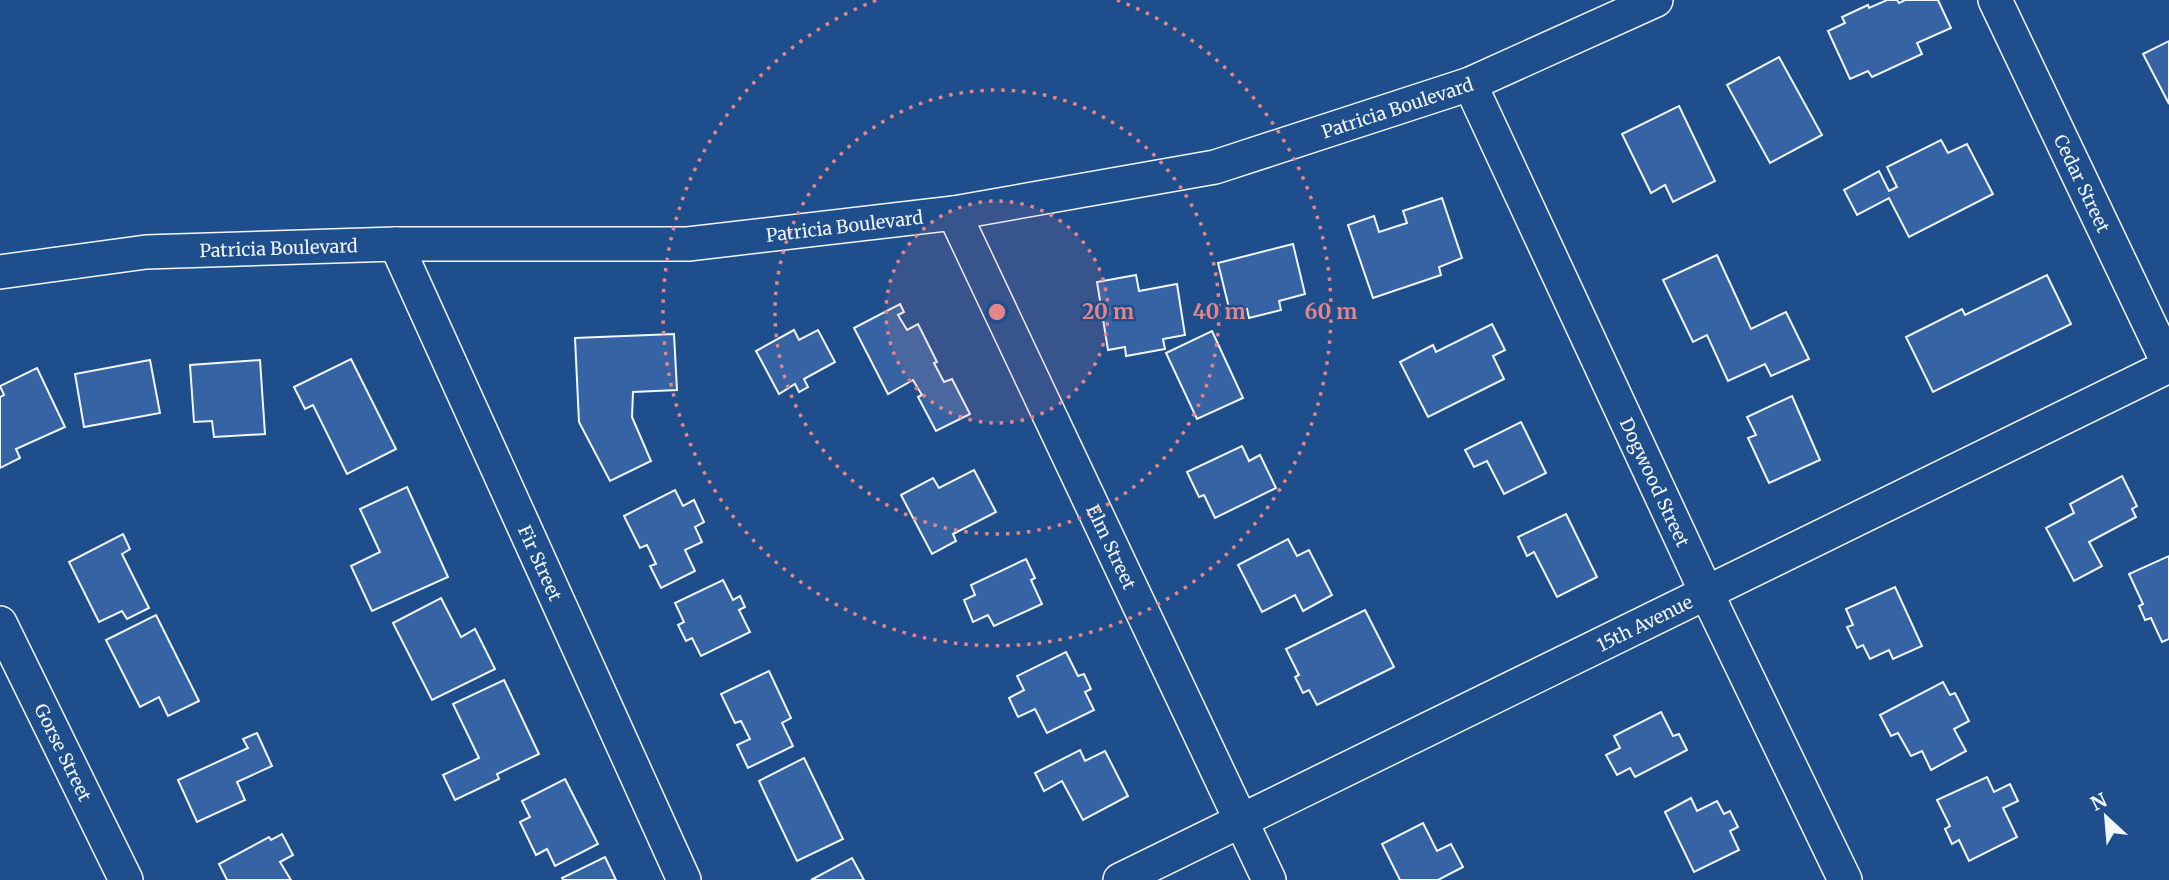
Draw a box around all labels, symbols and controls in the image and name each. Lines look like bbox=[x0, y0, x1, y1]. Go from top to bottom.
street label: Patricia Boulevard bbox=[1318, 72, 1476, 143]
street label: Cedar Street bbox=[2049, 131, 2116, 236]
street label: Patricia Boulevard bbox=[765, 205, 925, 246]
street label: Patricia Boulevard bbox=[199, 234, 358, 262]
text: 20 m bbox=[1082, 298, 1134, 325]
text: 40 m bbox=[1192, 298, 1246, 325]
text: 60 m bbox=[1305, 298, 1357, 325]
centre of rings bbox=[985, 300, 1009, 324]
street label: Dogwood Street bbox=[1615, 414, 1695, 550]
street label: Elm Street bbox=[1082, 501, 1141, 593]
street label: Fir Street bbox=[513, 521, 567, 604]
street label: 15th Avenue bbox=[1593, 590, 1696, 656]
street label: Gorse Street bbox=[30, 700, 97, 805]
north arrow bbox=[2071, 782, 2141, 852]
text: N bbox=[2087, 788, 2111, 816]

